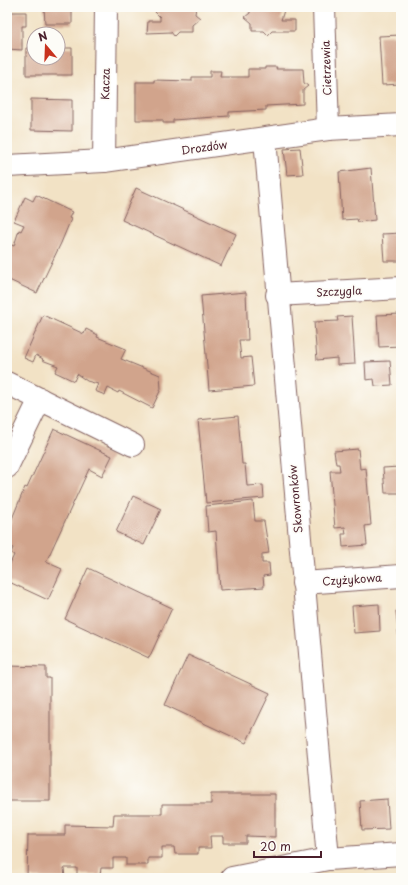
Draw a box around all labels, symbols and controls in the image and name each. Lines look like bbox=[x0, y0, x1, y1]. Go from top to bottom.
north arrow bbox=[26, 26, 66, 66]
text: N bbox=[36, 27, 50, 46]
street label: Cietrzewia bbox=[317, 40, 335, 96]
street label: Kacza bbox=[96, 68, 114, 100]
street label: Drozdów bbox=[180, 135, 229, 159]
street label: Szczygla bbox=[316, 281, 362, 301]
street label: Skowronków bbox=[284, 464, 306, 534]
street label: Czyżykowa bbox=[322, 568, 383, 590]
scale bar bbox=[254, 833, 321, 859]
text: 20 m bbox=[260, 837, 291, 855]

